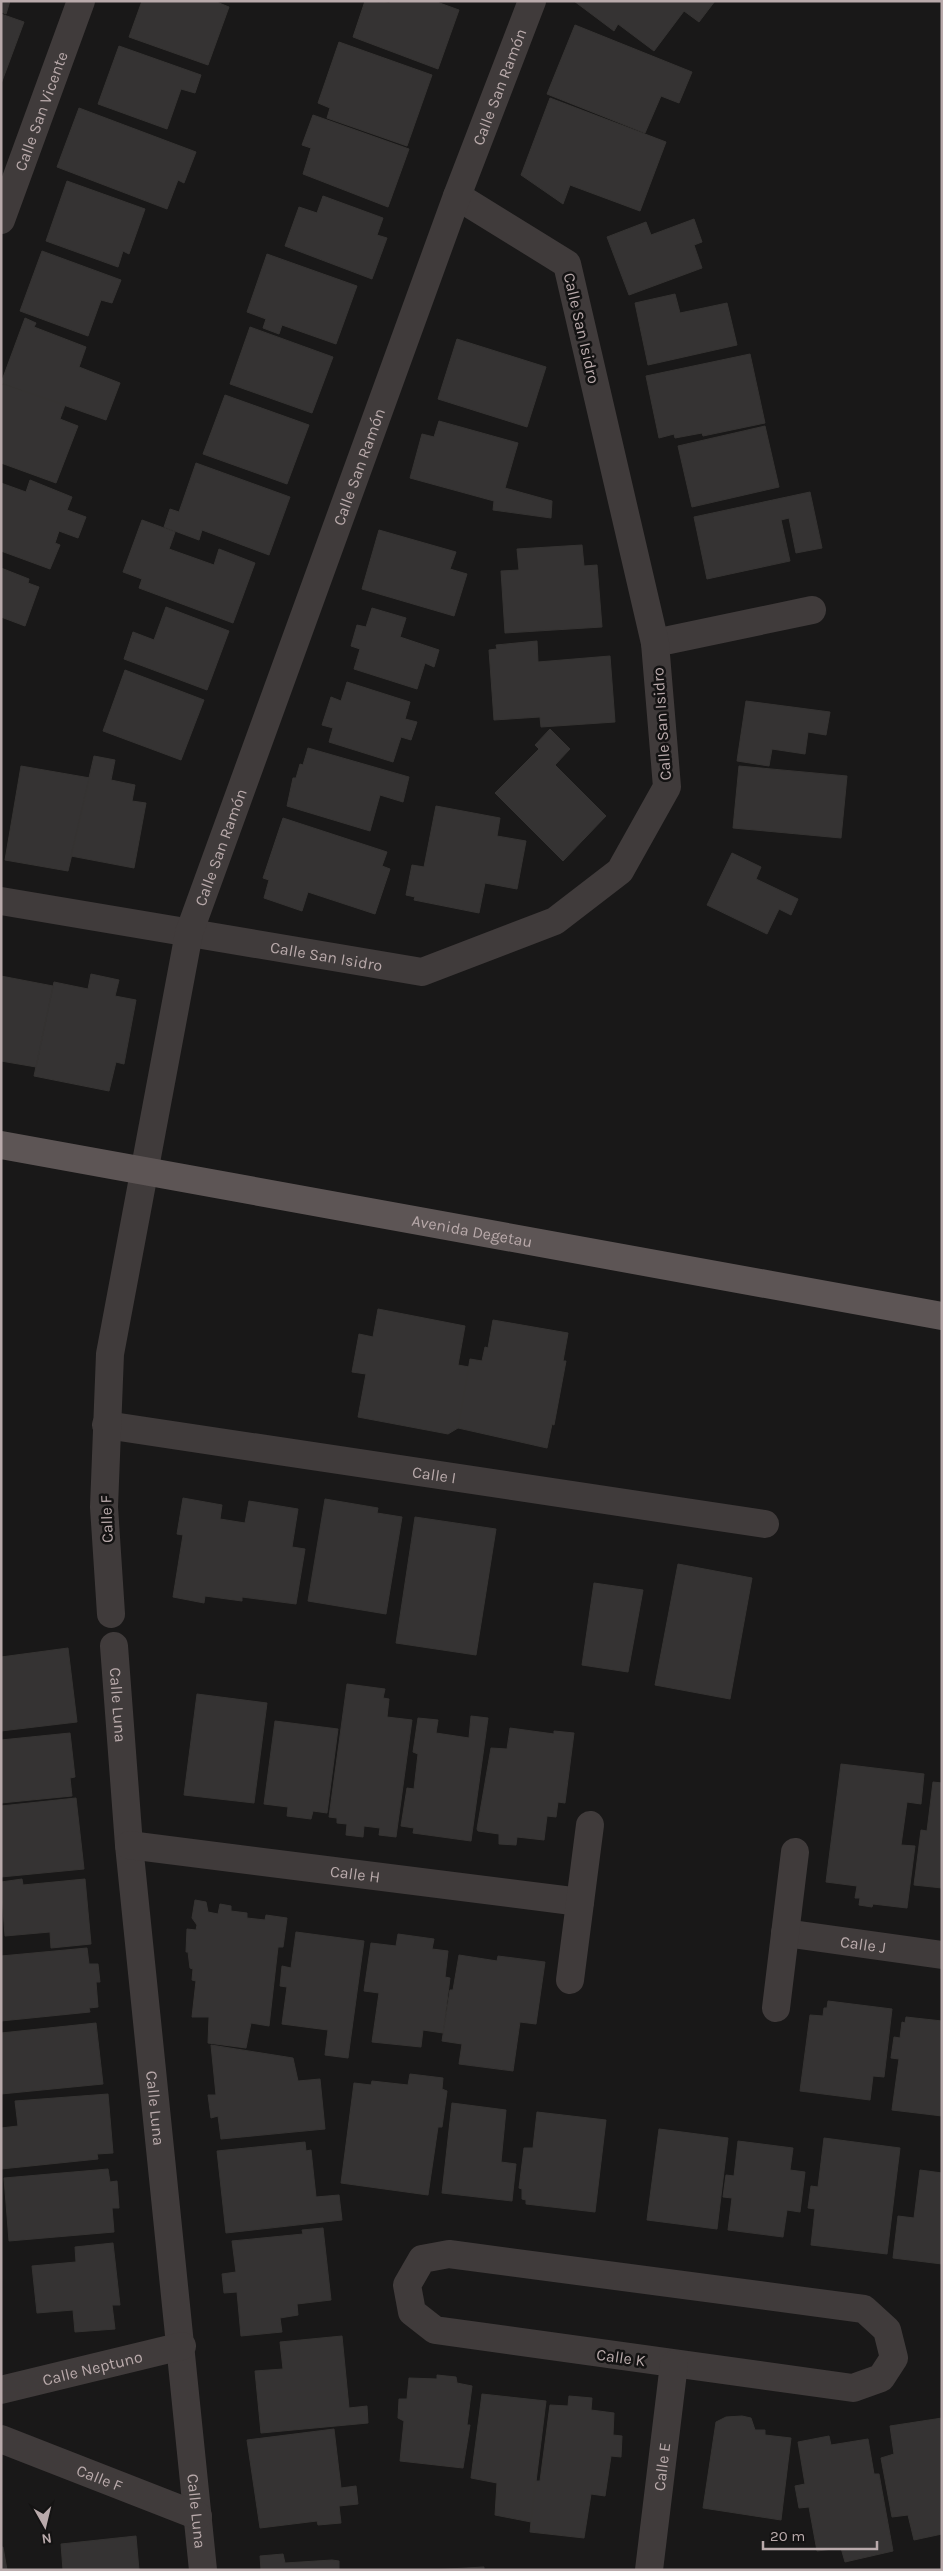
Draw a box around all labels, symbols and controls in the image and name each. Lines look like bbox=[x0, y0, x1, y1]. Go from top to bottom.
street label: Calle San Ramón bbox=[468, 26, 531, 148]
street label: Calle San Vicente bbox=[11, 49, 72, 174]
street label: Calle San Isidro bbox=[560, 271, 604, 385]
street label: Calle San Ramón bbox=[329, 405, 389, 528]
street label: Calle San Isidro bbox=[648, 667, 675, 781]
street label: Calle San Ramón bbox=[191, 786, 251, 909]
street label: Calle San Isidro bbox=[269, 938, 384, 975]
street label: Avenida Degetau bbox=[410, 1211, 534, 1251]
street label: Calle I bbox=[411, 1462, 457, 1487]
street label: Calle F bbox=[96, 1495, 117, 1543]
street label: Calle Luna bbox=[106, 1667, 130, 1743]
street label: Calle H bbox=[329, 1862, 381, 1887]
street label: Calle J bbox=[839, 1932, 887, 1957]
street label: Calle Luna bbox=[142, 2070, 169, 2147]
street label: Calle K bbox=[595, 2345, 647, 2370]
street label: Calle Neptuno bbox=[41, 2347, 144, 2390]
street label: Calle E bbox=[650, 2442, 674, 2492]
street label: Calle F bbox=[74, 2460, 125, 2496]
street label: Calle Luna bbox=[183, 2473, 210, 2549]
north arrow bbox=[20, 2501, 70, 2551]
scale bar bbox=[763, 2518, 877, 2550]
text: 20 m bbox=[770, 2527, 805, 2545]
text: N bbox=[41, 2529, 53, 2547]

